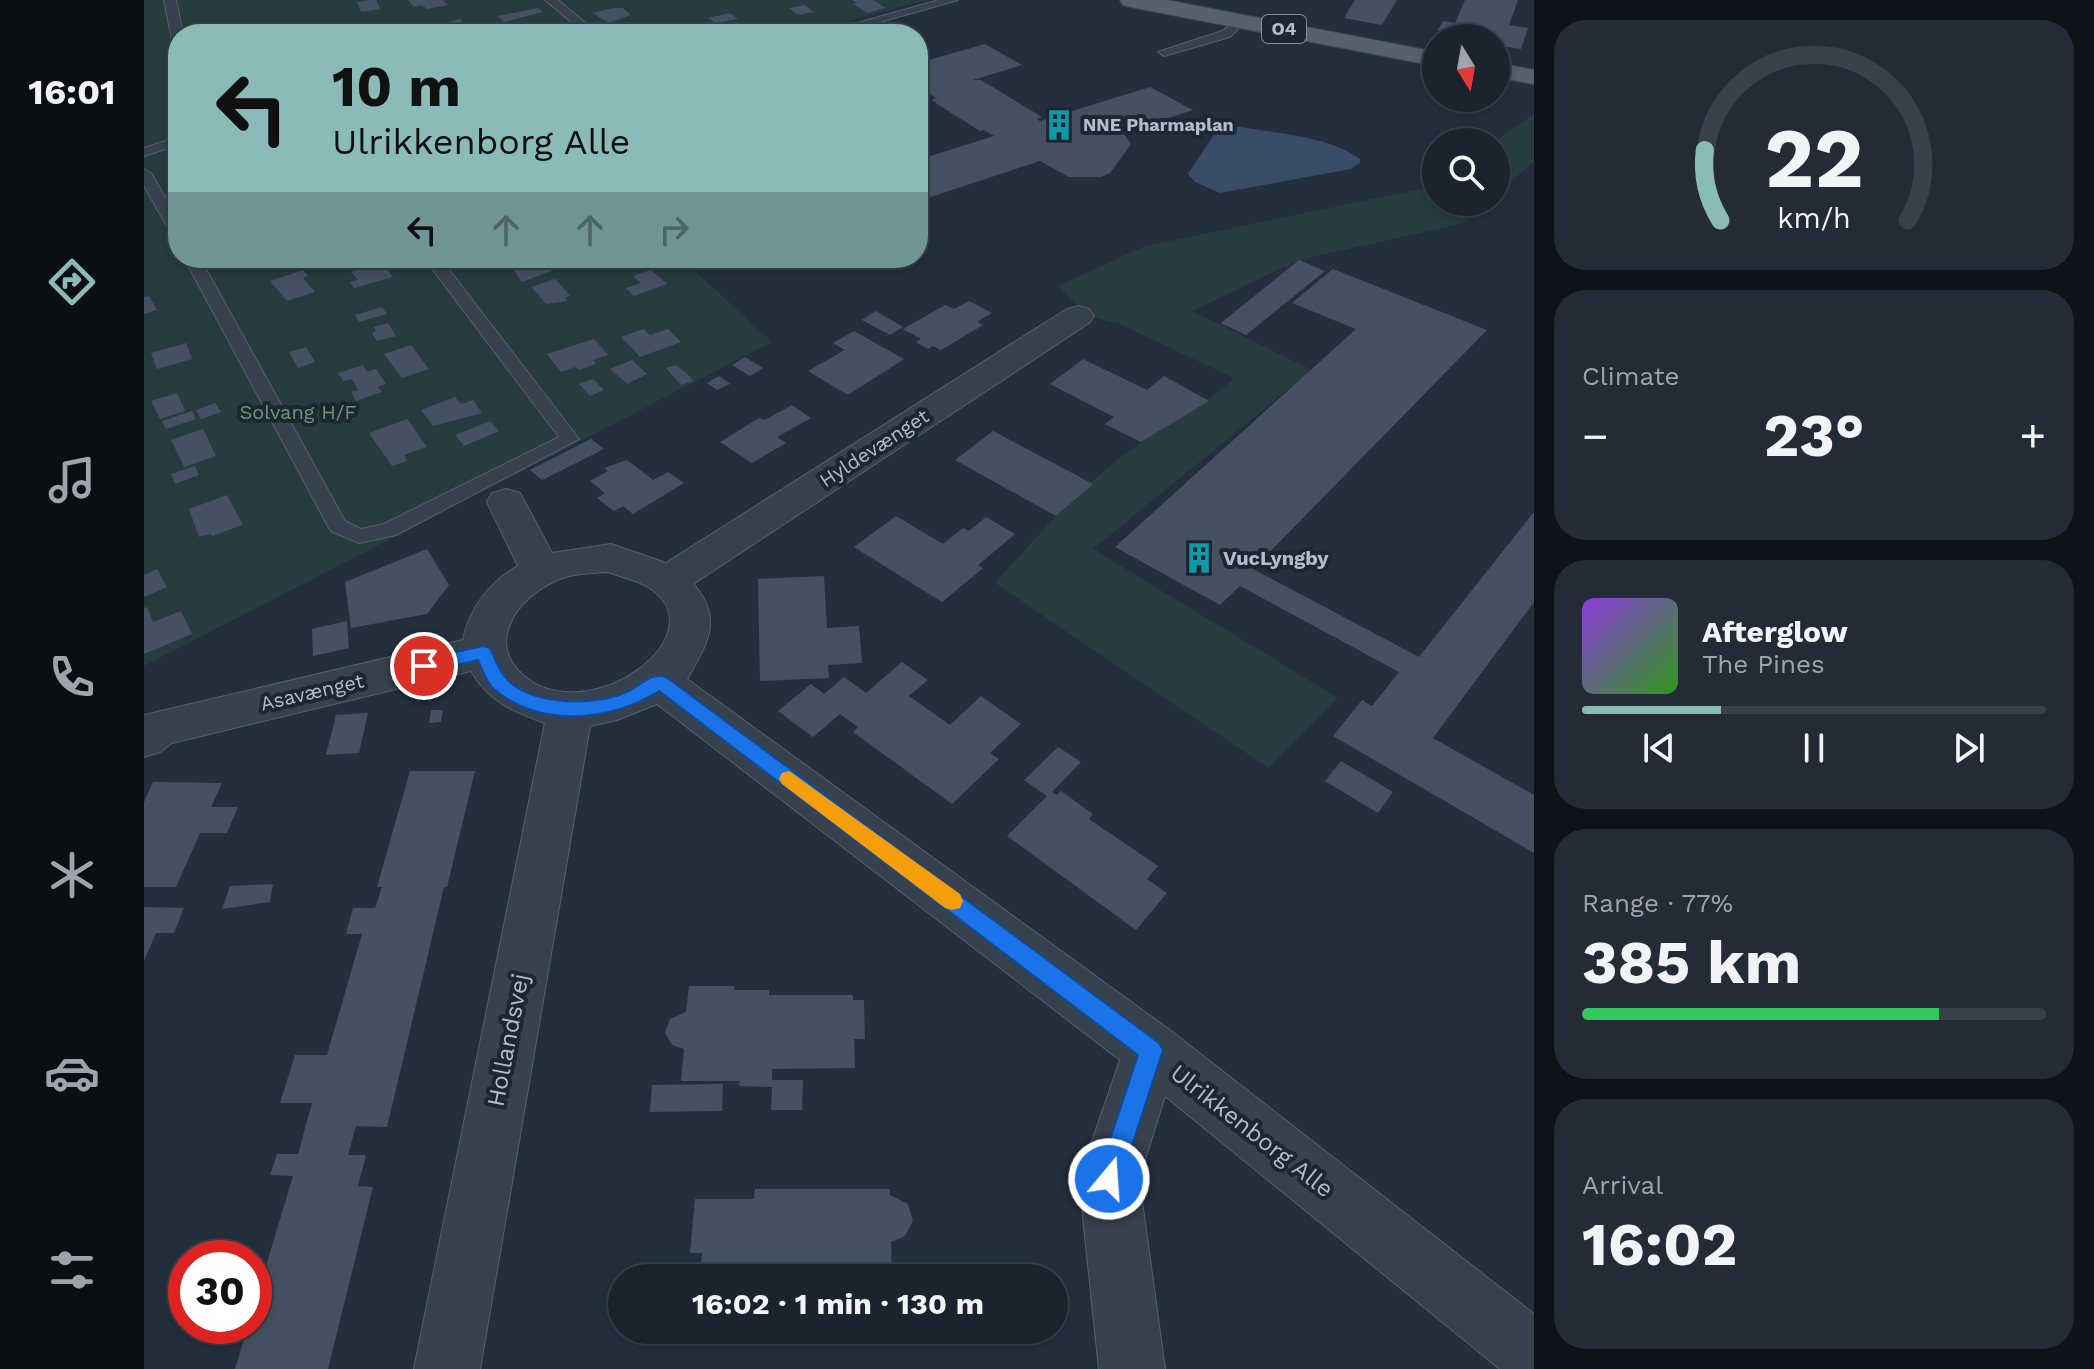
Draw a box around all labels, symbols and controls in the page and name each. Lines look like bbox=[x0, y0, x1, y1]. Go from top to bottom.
road number: O4 bbox=[1262, 15, 1306, 43]
north arrow bbox=[1422, 24, 1510, 112]
map controls bbox=[1422, 24, 1510, 216]
text: 10 m bbox=[332, 54, 461, 120]
icon: left bbox=[200, 56, 304, 160]
text: 16:01 bbox=[28, 71, 116, 113]
building icon: NNE Pharmaplan bbox=[1042, 108, 1076, 142]
text: 22 bbox=[1764, 109, 1864, 206]
place label: NNE Pharmaplan bbox=[1083, 114, 1234, 135]
text: Ulrikkenborg Alle bbox=[332, 121, 630, 163]
button: search bbox=[1422, 128, 1510, 216]
text: km/h bbox=[1777, 201, 1851, 235]
icon: left bbox=[400, 208, 444, 252]
icon: ahead bbox=[484, 208, 528, 252]
icon: ahead bbox=[568, 208, 612, 252]
icon: right bbox=[652, 208, 696, 252]
icon: directions bbox=[44, 254, 100, 310]
text: Climate bbox=[1582, 361, 1680, 391]
park label: Solvang H/F bbox=[239, 400, 357, 424]
text: 23° bbox=[1763, 400, 1865, 471]
street label: Hyldevænget bbox=[815, 403, 934, 492]
text: − bbox=[1582, 410, 1609, 462]
text: + bbox=[2019, 410, 2046, 462]
icon: music bbox=[44, 452, 100, 508]
building icon: VucLyngby bbox=[1182, 541, 1216, 575]
place label: VucLyngby bbox=[1223, 546, 1329, 570]
text: Afterglow bbox=[1702, 614, 1848, 649]
pin bbox=[390, 632, 458, 700]
icon: arrive bbox=[402, 644, 446, 688]
icon: phone bbox=[44, 649, 100, 705]
text: The Pines bbox=[1702, 649, 1825, 679]
street label: Asavænget bbox=[258, 668, 367, 716]
icon: previous bbox=[1637, 726, 1681, 770]
icon: pause bbox=[1792, 726, 1836, 770]
icon: next bbox=[1947, 726, 1991, 770]
icon: climate bbox=[44, 847, 100, 903]
text: Range · 77% bbox=[1582, 888, 1733, 918]
text: 385 km bbox=[1582, 927, 1801, 998]
street label: Hollandsvej bbox=[481, 971, 535, 1109]
icon: car bbox=[44, 1045, 100, 1101]
street label: Ulrikkenborg Alle bbox=[1165, 1059, 1339, 1203]
position arrow bbox=[1067, 1137, 1151, 1221]
text: Arrival bbox=[1582, 1170, 1663, 1200]
text: 16:02 bbox=[1582, 1209, 1737, 1280]
speed limit sign: 30 bbox=[168, 1240, 272, 1344]
icon: filters bbox=[44, 1242, 100, 1298]
text: 16:02 · 1 min · 130 m bbox=[692, 1286, 984, 1321]

